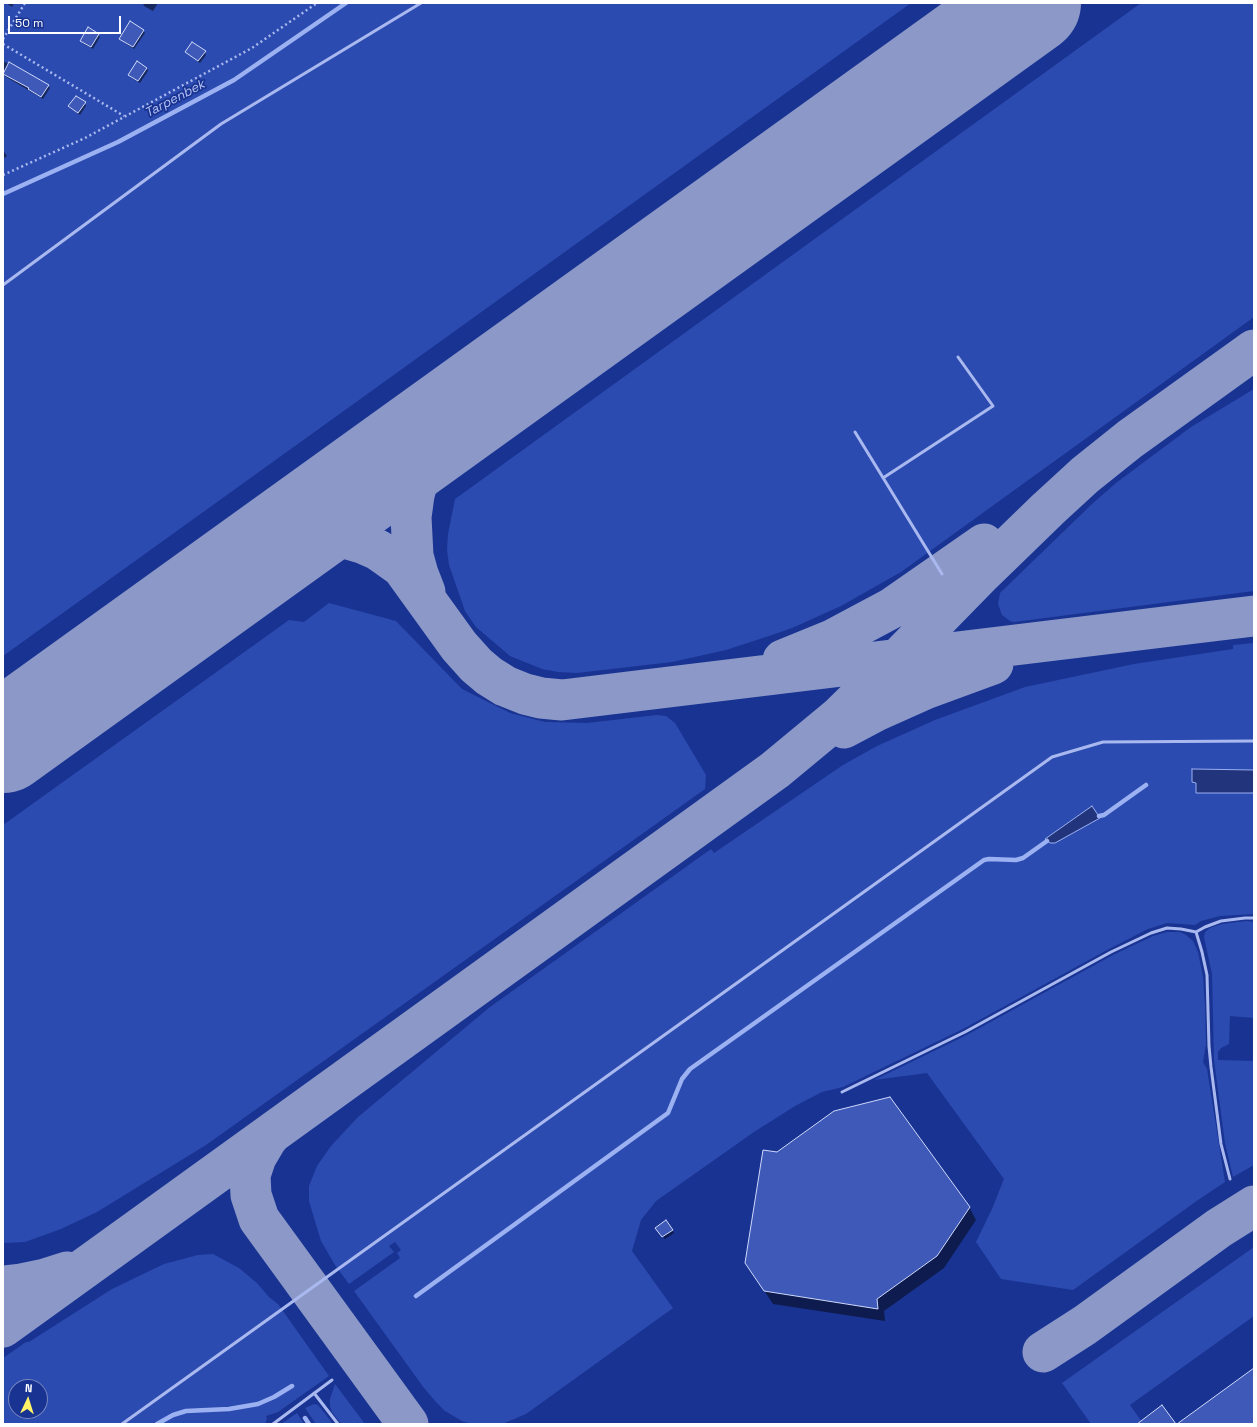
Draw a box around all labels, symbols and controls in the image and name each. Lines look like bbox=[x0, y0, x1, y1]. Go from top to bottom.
scale bar bbox=[10, 8, 123, 34]
text: 50 m bbox=[15, 15, 43, 31]
water label: Tarpenbek bbox=[142, 77, 208, 121]
north arrow bbox=[8, 1379, 48, 1419]
text: N bbox=[25, 1381, 33, 1395]

